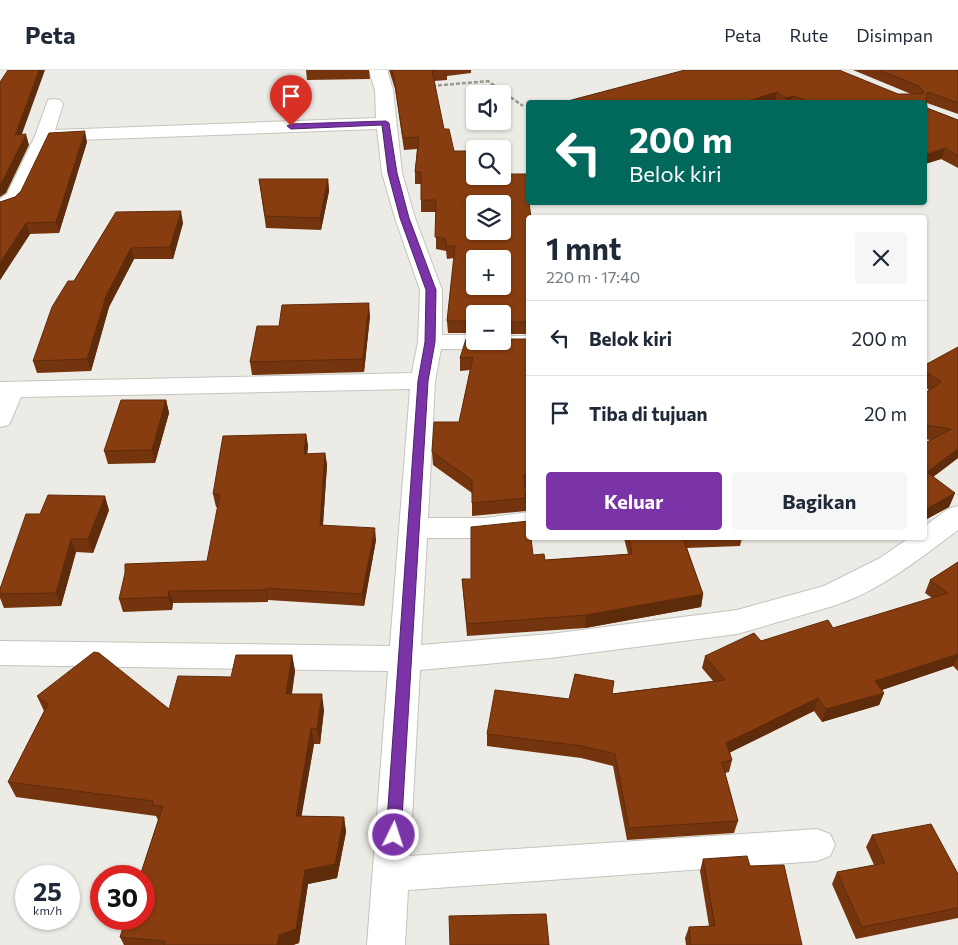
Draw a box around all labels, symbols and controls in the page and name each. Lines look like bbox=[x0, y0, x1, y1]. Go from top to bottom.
text: Peta bbox=[25, 20, 76, 49]
text: Peta bbox=[724, 24, 761, 46]
text: Rute bbox=[789, 24, 828, 46]
text: Disimpan bbox=[856, 24, 933, 46]
pin bbox=[270, 75, 312, 126]
icon: arrive bbox=[277, 82, 305, 110]
map controls bbox=[466, 85, 511, 350]
button: sound bbox=[466, 85, 511, 130]
text: 200 m bbox=[629, 117, 732, 160]
icon: left bbox=[546, 120, 611, 185]
button: search bbox=[466, 140, 511, 185]
text: Belok kiri bbox=[629, 160, 722, 187]
button: layers bbox=[466, 195, 511, 240]
text: 1 mnt bbox=[546, 229, 622, 266]
button: close bbox=[855, 232, 907, 284]
button: + bbox=[466, 250, 511, 295]
text: 220 m · 17:40 bbox=[546, 267, 640, 286]
button: − bbox=[466, 305, 511, 350]
icon: left bbox=[546, 324, 574, 352]
text: Belok kiri bbox=[589, 327, 672, 350]
text: 200 m bbox=[852, 327, 907, 350]
icon: arrive bbox=[546, 399, 574, 427]
text: Tiba di tujuan bbox=[589, 402, 707, 425]
text: 20 m bbox=[864, 402, 907, 425]
button: Keluar bbox=[546, 472, 722, 530]
button: Bagikan bbox=[732, 472, 907, 530]
position arrow bbox=[367, 808, 419, 860]
speed limit sign: 30 bbox=[90, 865, 155, 930]
text: 25 bbox=[33, 876, 62, 906]
text: km/h bbox=[33, 903, 62, 917]

